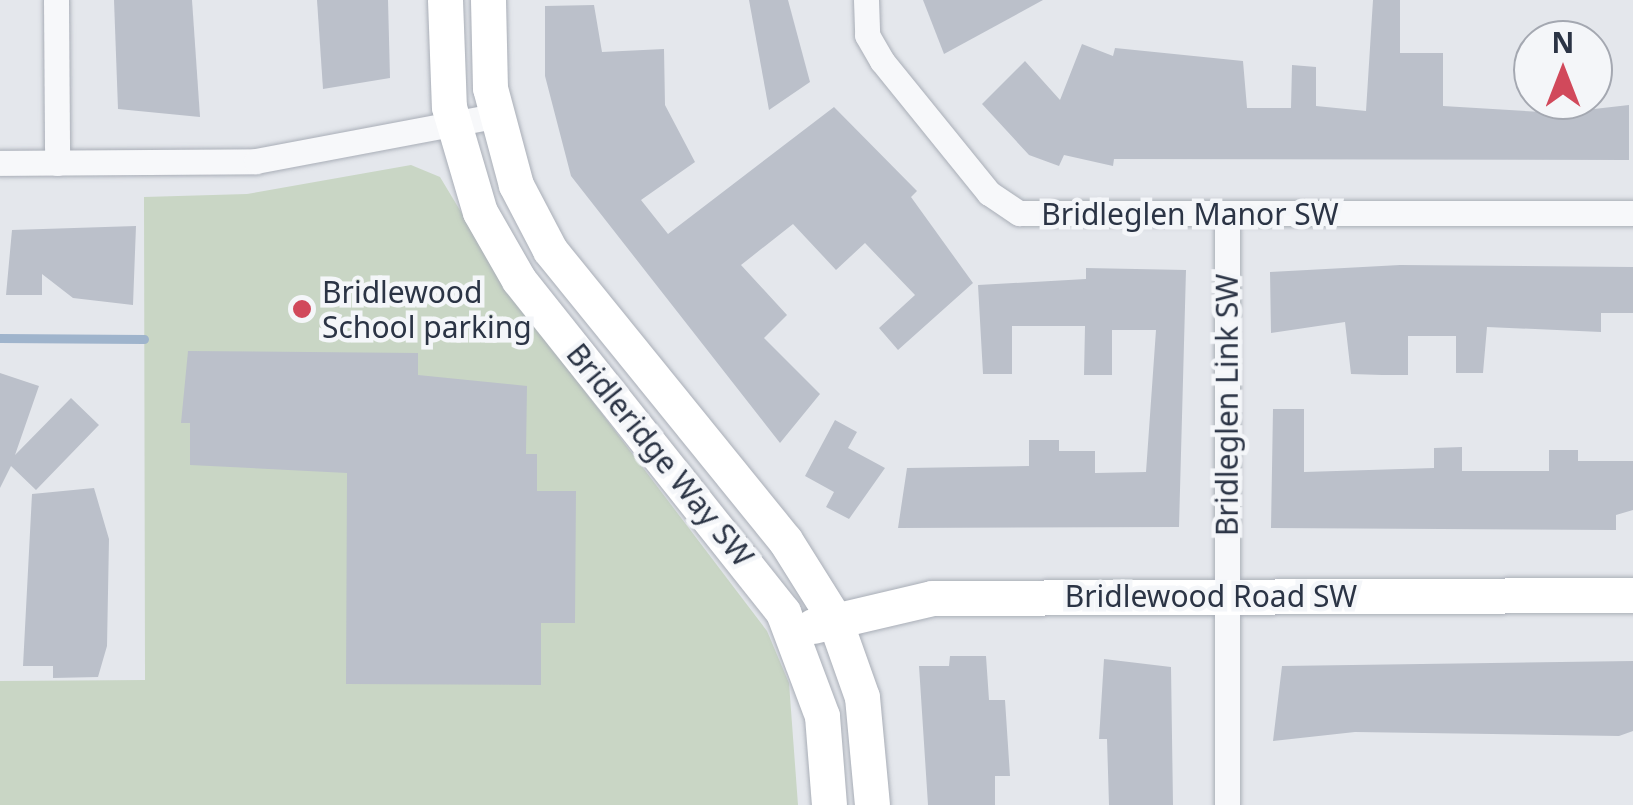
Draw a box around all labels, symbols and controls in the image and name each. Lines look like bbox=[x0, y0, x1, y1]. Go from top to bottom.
north arrow bbox=[1513, 20, 1613, 120]
text: N bbox=[1552, 23, 1574, 61]
street label: Bridleglen Manor SW bbox=[1041, 196, 1339, 232]
place label: Bridlewood School parking bbox=[322, 274, 532, 344]
street label: Bridleglen Link SW bbox=[1209, 274, 1245, 536]
marker: Bridlewood School parking bbox=[291, 298, 313, 320]
street label: Bridleridge Way SW bbox=[559, 336, 761, 574]
street label: Bridlewood Road SW bbox=[1065, 578, 1357, 614]

